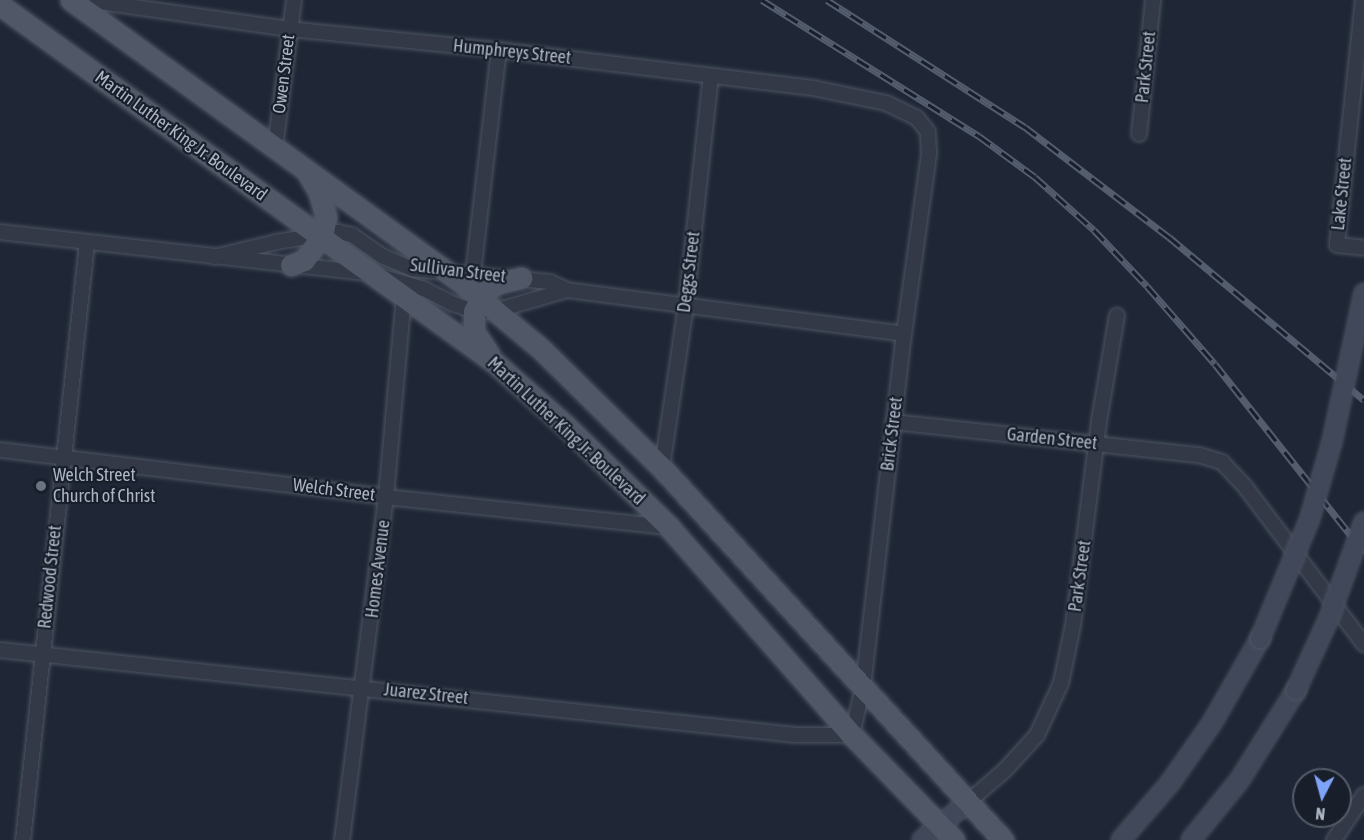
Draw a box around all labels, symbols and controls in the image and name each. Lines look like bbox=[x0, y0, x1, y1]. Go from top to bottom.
street label: Park Street bbox=[1131, 30, 1161, 104]
street label: Owen Street bbox=[268, 33, 300, 115]
street label: Humphreys Street bbox=[452, 35, 572, 69]
street label: Martin Luther King Jr. Boulevard bbox=[91, 66, 271, 206]
street label: Lake Street bbox=[1327, 157, 1357, 231]
street label: Deggs Street bbox=[673, 230, 705, 314]
street label: Sullivan Street bbox=[409, 254, 507, 288]
street label: Martin Luther King Jr. Boulevard bbox=[483, 352, 649, 510]
street label: Brick Street bbox=[877, 396, 907, 472]
street label: Garden Street bbox=[1006, 424, 1098, 454]
place label: Welch Street Church of Christ bbox=[53, 465, 155, 508]
street label: Welch Street bbox=[292, 474, 376, 506]
marker: Welch Street Church of Christ bbox=[34, 479, 48, 493]
street label: Homes Avenue bbox=[361, 519, 395, 619]
street label: Redwood Street bbox=[34, 524, 66, 630]
street label: Park Street bbox=[1064, 539, 1096, 613]
street label: Juarez Street bbox=[383, 679, 469, 709]
north arrow bbox=[1292, 768, 1352, 828]
text: N bbox=[1315, 804, 1326, 823]

